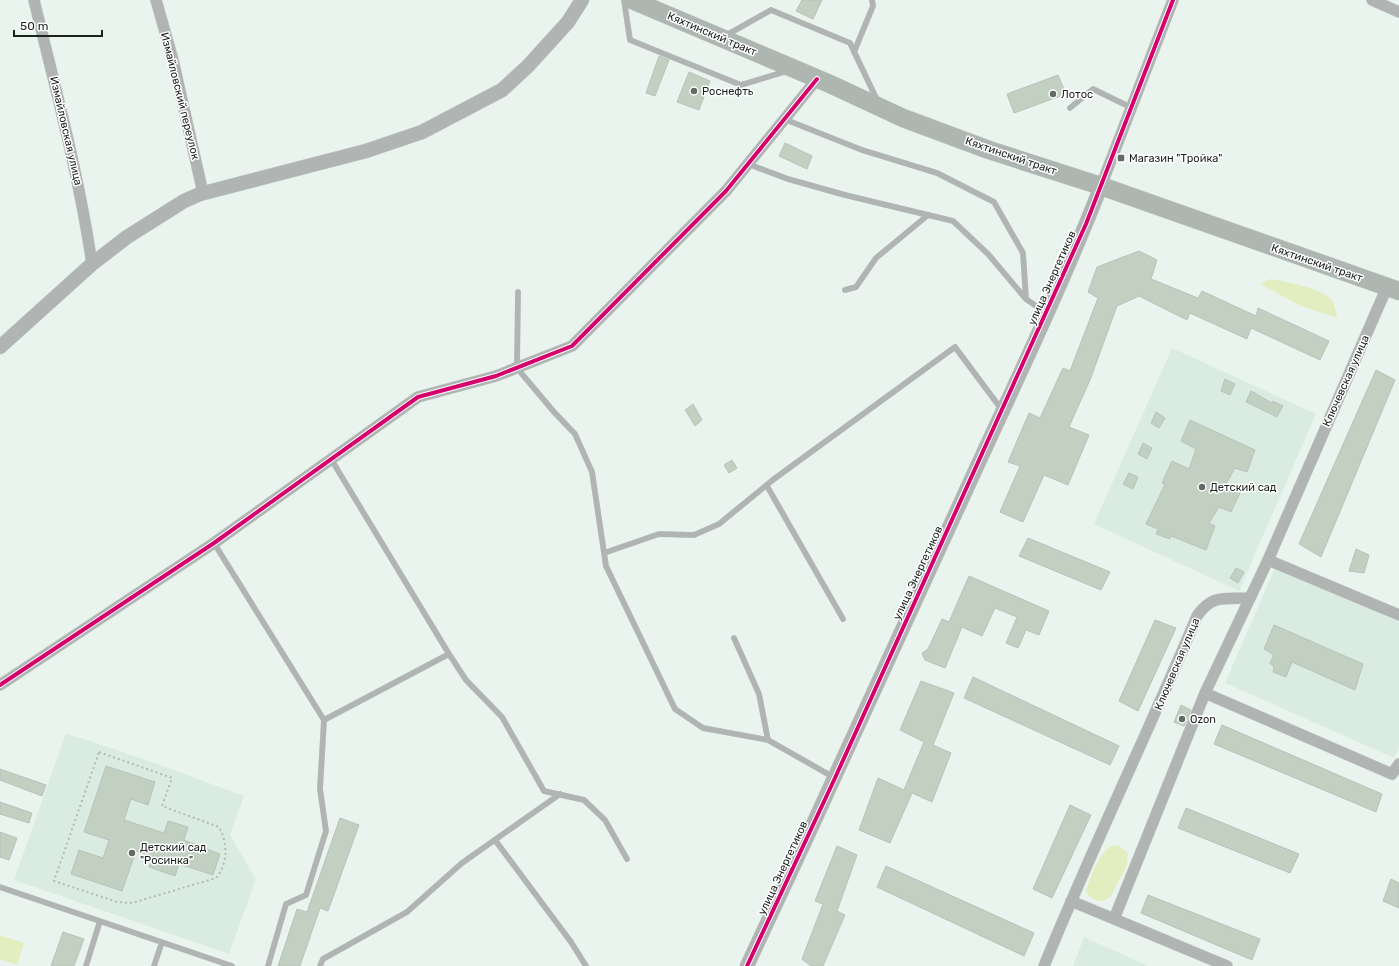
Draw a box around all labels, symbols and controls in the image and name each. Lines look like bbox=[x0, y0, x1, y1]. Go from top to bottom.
street label: Кяхтинский тракт bbox=[665, 9, 759, 59]
scale bar bbox=[14, 12, 102, 38]
text: 50 m bbox=[20, 19, 48, 33]
street label: Измайловский переулок bbox=[158, 31, 202, 161]
street label: Измайловская улица bbox=[47, 75, 85, 187]
place label: Роснефть bbox=[702, 85, 754, 98]
marker: Роснефть bbox=[689, 86, 699, 96]
place label: Лотос bbox=[1061, 88, 1093, 101]
marker: Лотос bbox=[1048, 89, 1058, 99]
street label: Кяхтинский тракт bbox=[964, 134, 1059, 178]
place label: Магазин "Тройка" bbox=[1129, 152, 1222, 165]
marker: Магазин "Тройка" bbox=[1116, 153, 1126, 163]
street label: улица Энергетиков bbox=[1025, 229, 1079, 327]
street label: Кяхтинский тракт bbox=[1270, 241, 1365, 285]
street label: Ключевская улица bbox=[1320, 333, 1372, 429]
place label: Детский сад bbox=[1210, 481, 1277, 494]
marker: Детский сад bbox=[1197, 482, 1207, 492]
street label: улица Энергетиков bbox=[891, 524, 945, 622]
street label: Ключевская улица bbox=[1152, 616, 1202, 712]
place label: Ozon bbox=[1190, 713, 1216, 726]
marker: Ozon bbox=[1177, 714, 1187, 724]
street label: улица Энергетиков bbox=[756, 819, 810, 917]
place label: Детский сад "Росинка" bbox=[140, 841, 207, 867]
marker: Детский сад "Росинка" bbox=[127, 848, 137, 858]

